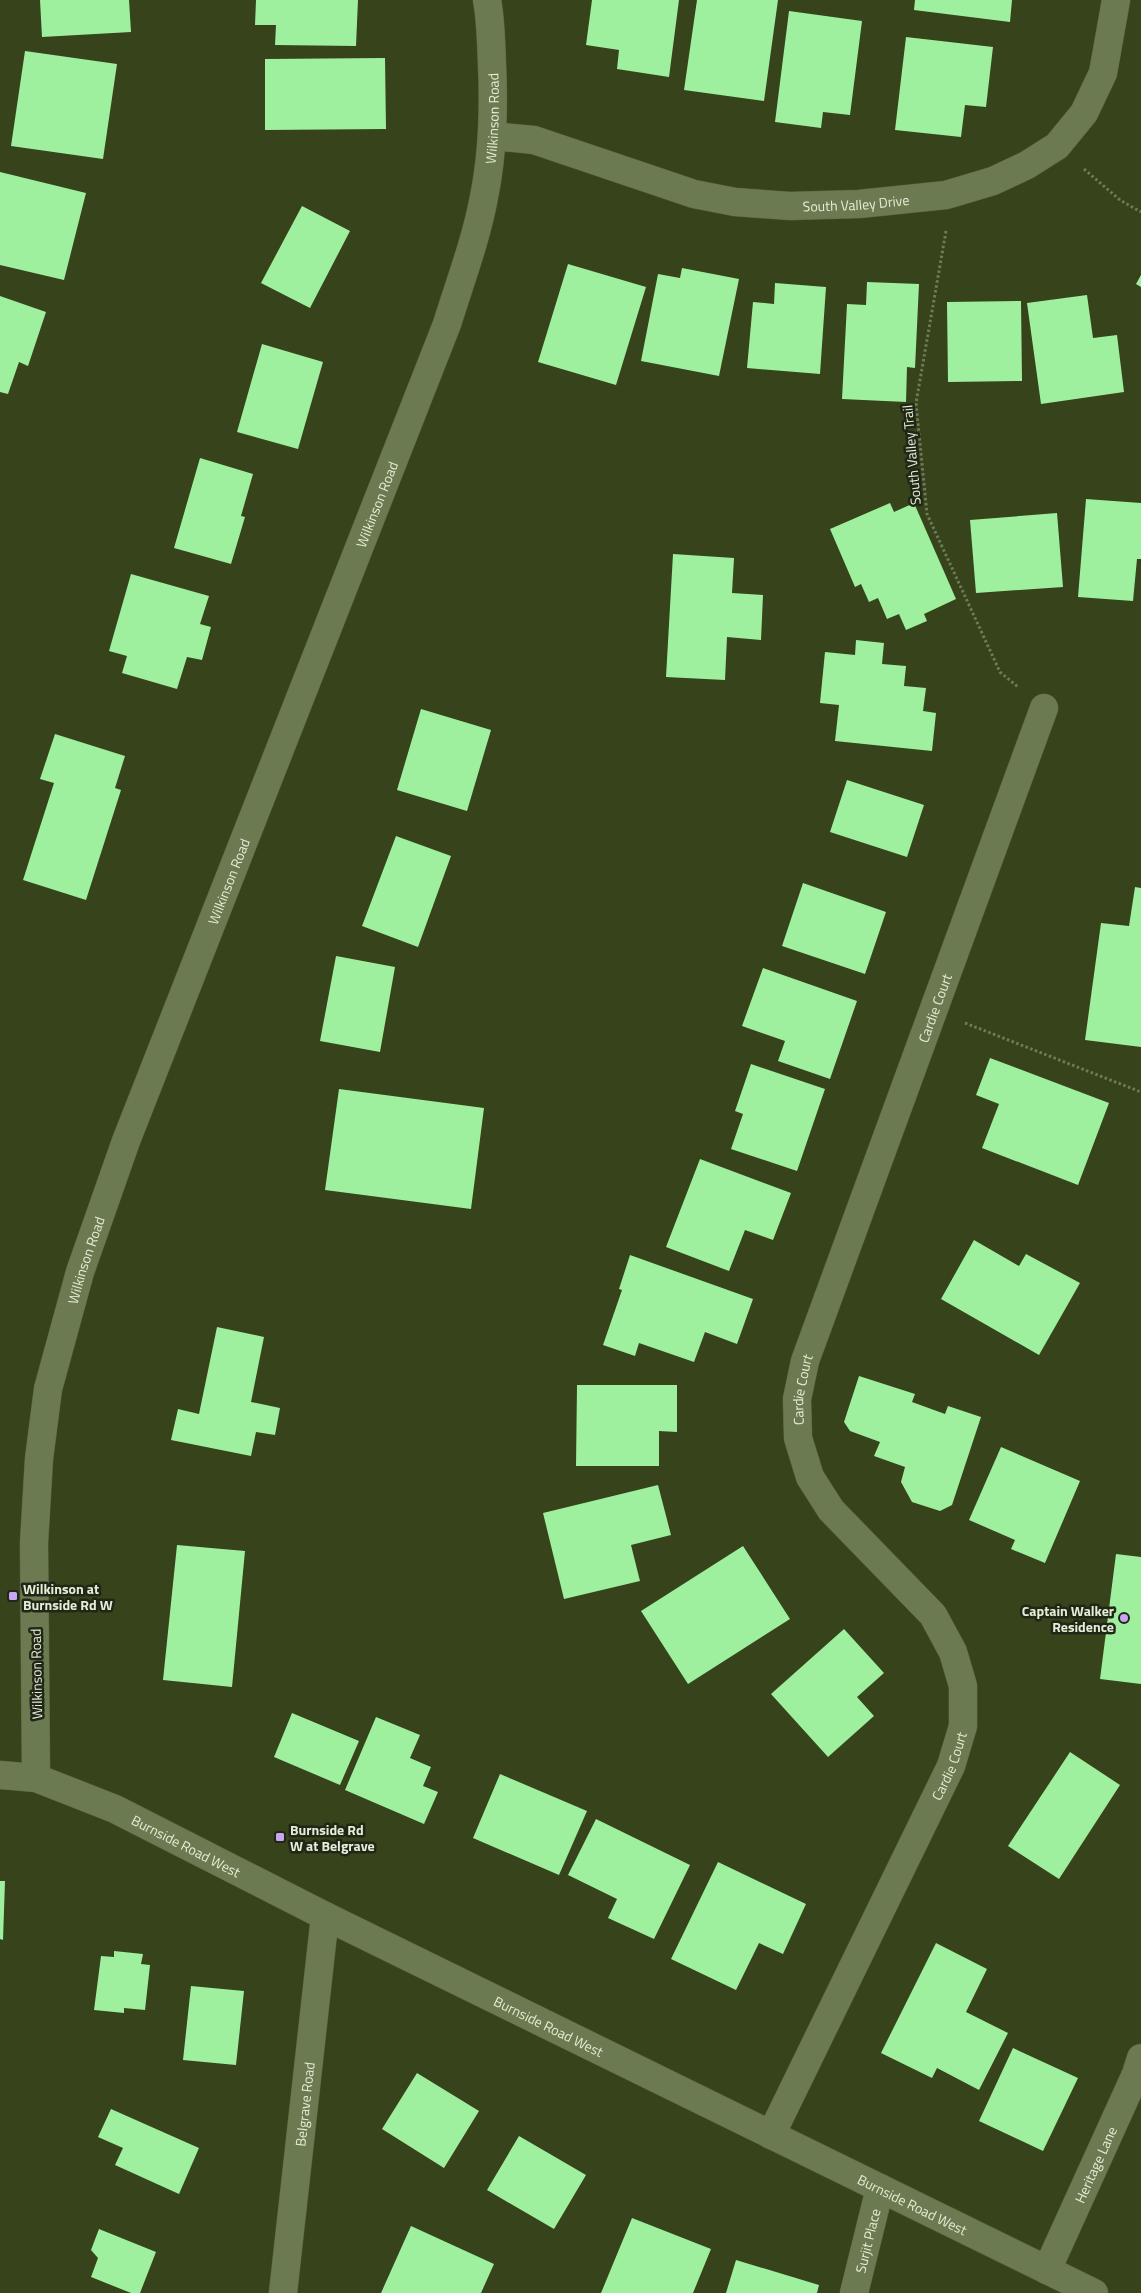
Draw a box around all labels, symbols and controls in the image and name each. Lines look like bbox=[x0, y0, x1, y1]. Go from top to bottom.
street label: Wilkinson Road bbox=[479, 73, 503, 165]
street label: South Valley Drive bbox=[802, 188, 910, 216]
street label: South Valley Trail bbox=[896, 404, 926, 506]
street label: Wilkinson Road bbox=[350, 458, 403, 550]
street label: Wilkinson Road bbox=[202, 835, 254, 927]
street label: Cardie Court bbox=[912, 970, 957, 1045]
street label: Wilkinson Road bbox=[61, 1213, 109, 1306]
street label: Cardie Court bbox=[786, 1351, 817, 1425]
place label: Wilkinson at Burnside Rd W bbox=[23, 1578, 113, 1615]
marker: Wilkinson at Burnside Rd W bbox=[7, 1590, 19, 1602]
place label: Captain Walker Residence bbox=[1022, 1600, 1114, 1637]
marker: Captain Walker Residence bbox=[1118, 1612, 1130, 1624]
street label: Wilkinson Road bbox=[25, 1628, 47, 1720]
street label: Cardie Court bbox=[926, 1729, 971, 1803]
street label: Burnside Road West bbox=[128, 1809, 244, 1882]
place label: Burnside Rd W at Belgrave bbox=[290, 1819, 375, 1856]
marker: Burnside Rd W at Belgrave bbox=[274, 1831, 286, 1843]
street label: Burnside Road West bbox=[491, 1990, 607, 2062]
street label: Belgrave Road bbox=[289, 2061, 319, 2148]
street label: Heritage Lane bbox=[1068, 2123, 1121, 2206]
street label: Burnside Road West bbox=[854, 2168, 971, 2240]
street label: Surjit Place bbox=[849, 2206, 885, 2275]

